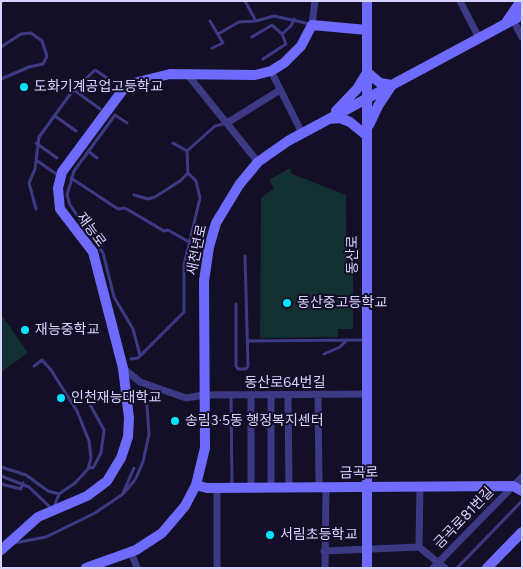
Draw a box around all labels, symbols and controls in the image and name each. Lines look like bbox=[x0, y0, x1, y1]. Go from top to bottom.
place label: 도화기계공업고등학교 bbox=[34, 79, 163, 95]
marker: 도화기계공업고등학교 bbox=[18, 81, 30, 93]
street label: 재능로 bbox=[73, 209, 109, 251]
street label: 새천년로 bbox=[183, 223, 211, 277]
street label: 동산로 bbox=[345, 236, 361, 274]
place label: 동산중고등학교 bbox=[297, 295, 387, 311]
marker: 동산중고등학교 bbox=[281, 297, 293, 309]
place label: 재능중학교 bbox=[35, 322, 99, 338]
marker: 재능중학교 bbox=[19, 324, 31, 336]
street label: 동산로64번길 bbox=[244, 375, 326, 391]
place label: 인천재능대학교 bbox=[71, 390, 161, 406]
marker: 인천재능대학교 bbox=[55, 392, 67, 404]
place label: 송림3·5동 행정복지센터 bbox=[185, 413, 324, 429]
marker: 송림3·5동 행정복지센터 bbox=[169, 415, 181, 427]
street label: 금곡로 bbox=[340, 464, 378, 482]
street label: 금곡로81번길 bbox=[431, 484, 497, 552]
place label: 서림초등학교 bbox=[280, 527, 357, 543]
marker: 서림초등학교 bbox=[264, 529, 276, 541]

